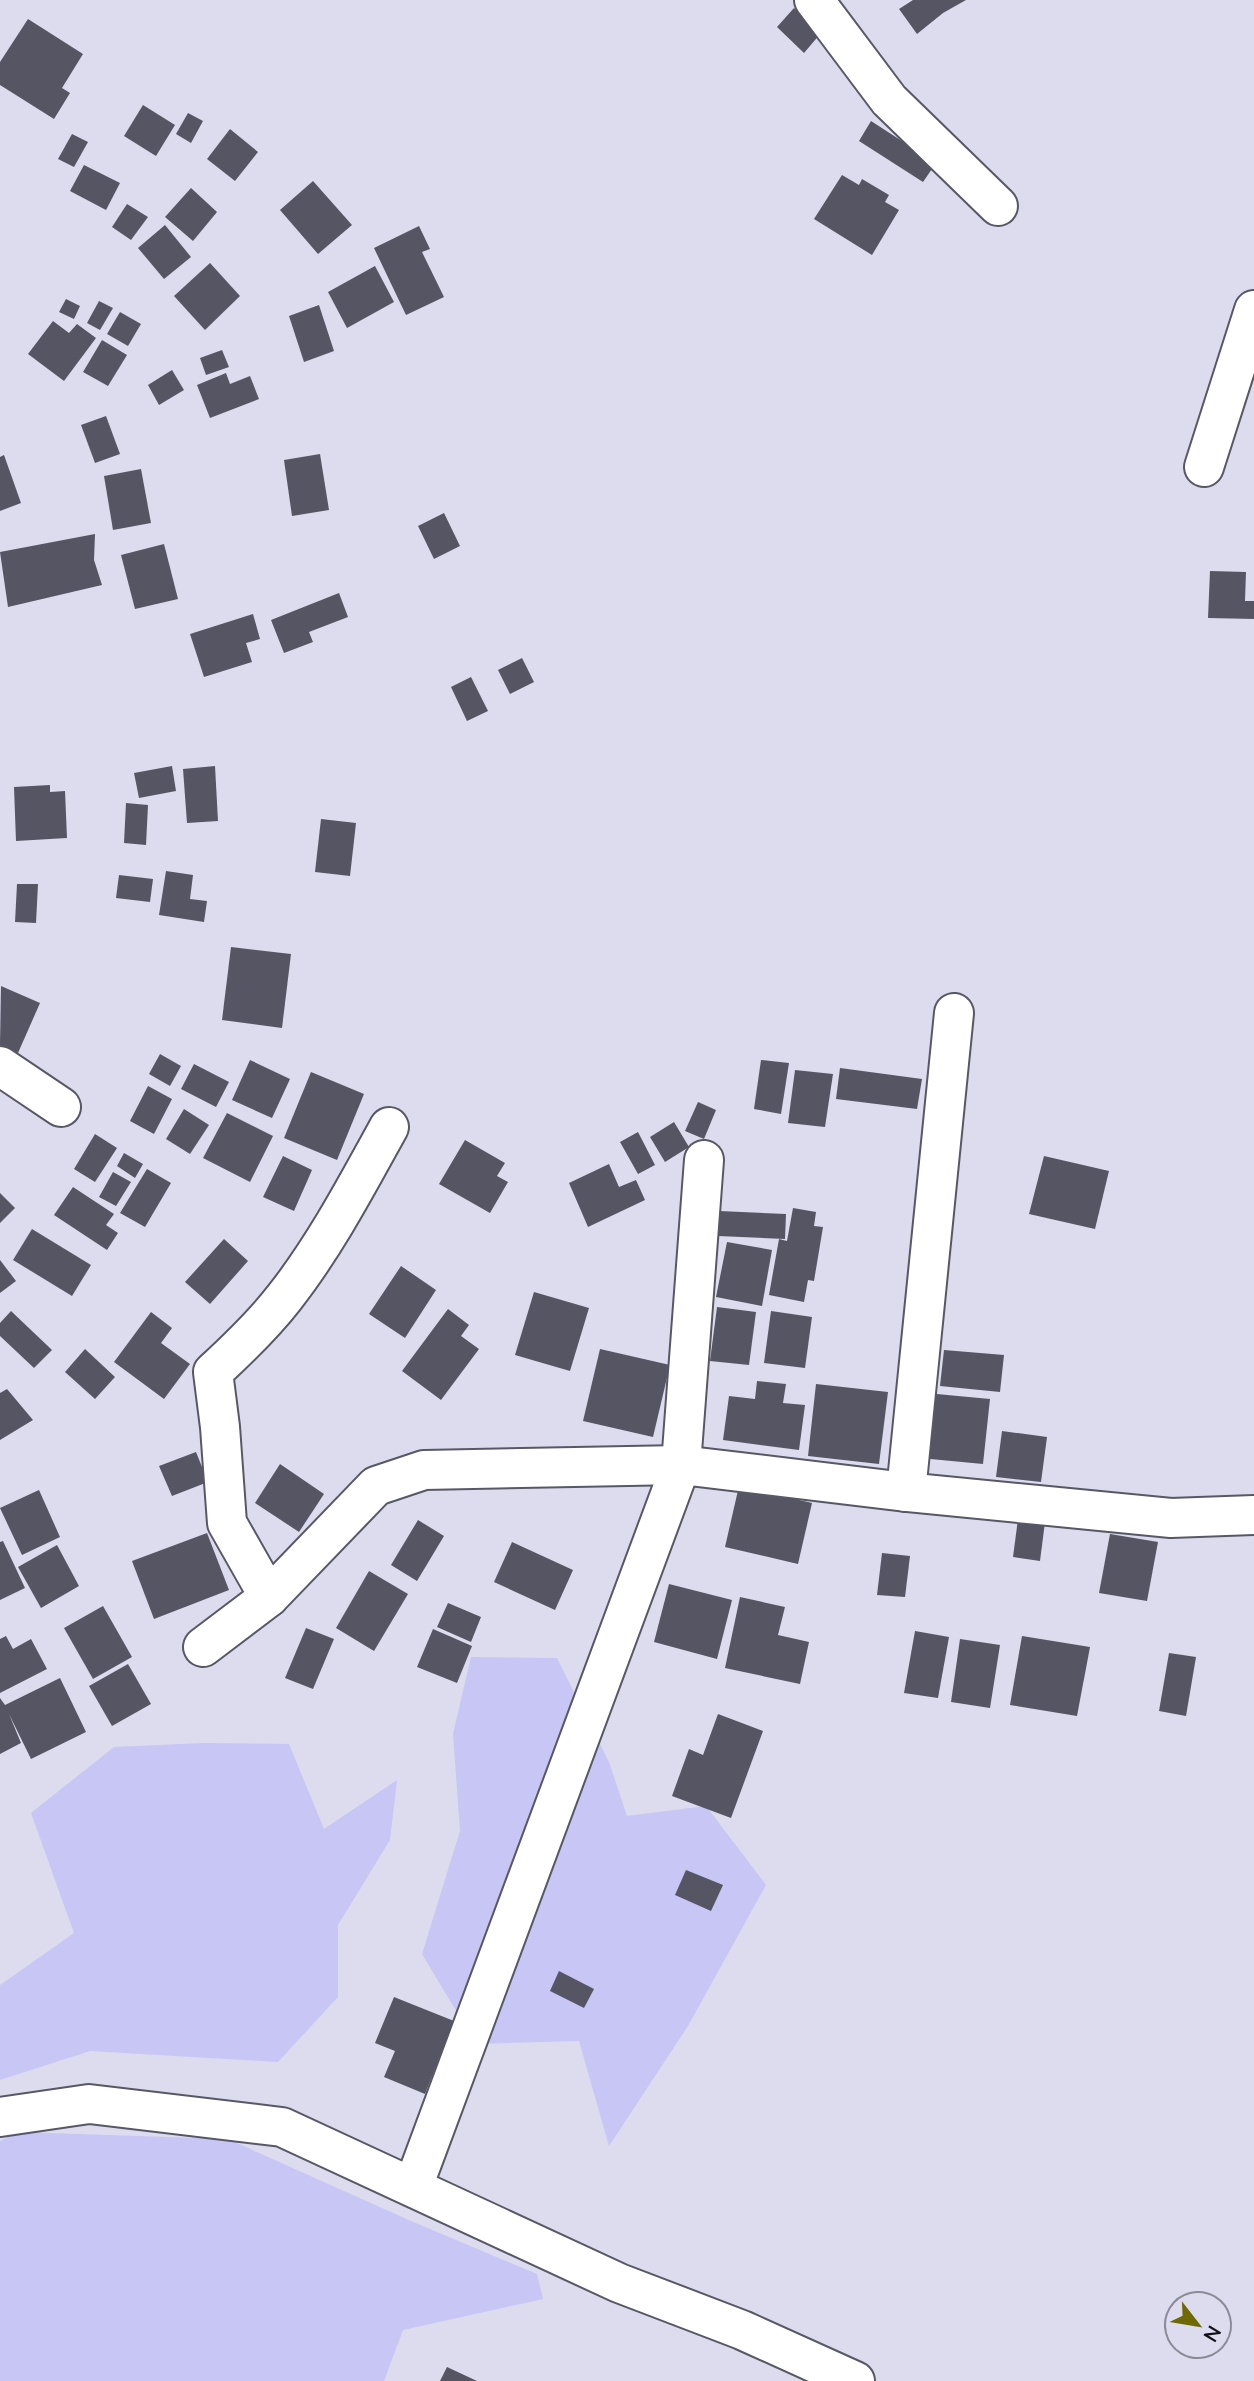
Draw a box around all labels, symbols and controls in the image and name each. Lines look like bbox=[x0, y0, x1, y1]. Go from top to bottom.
north arrow bbox=[1163, 2290, 1233, 2360]
text: N bbox=[1199, 2322, 1227, 2346]

